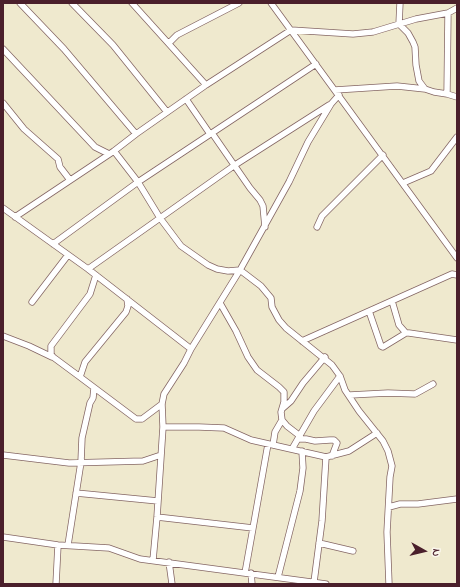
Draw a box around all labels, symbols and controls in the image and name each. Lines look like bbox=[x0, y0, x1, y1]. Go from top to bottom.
north arrow bbox=[404, 531, 444, 571]
text: N bbox=[427, 548, 444, 557]

